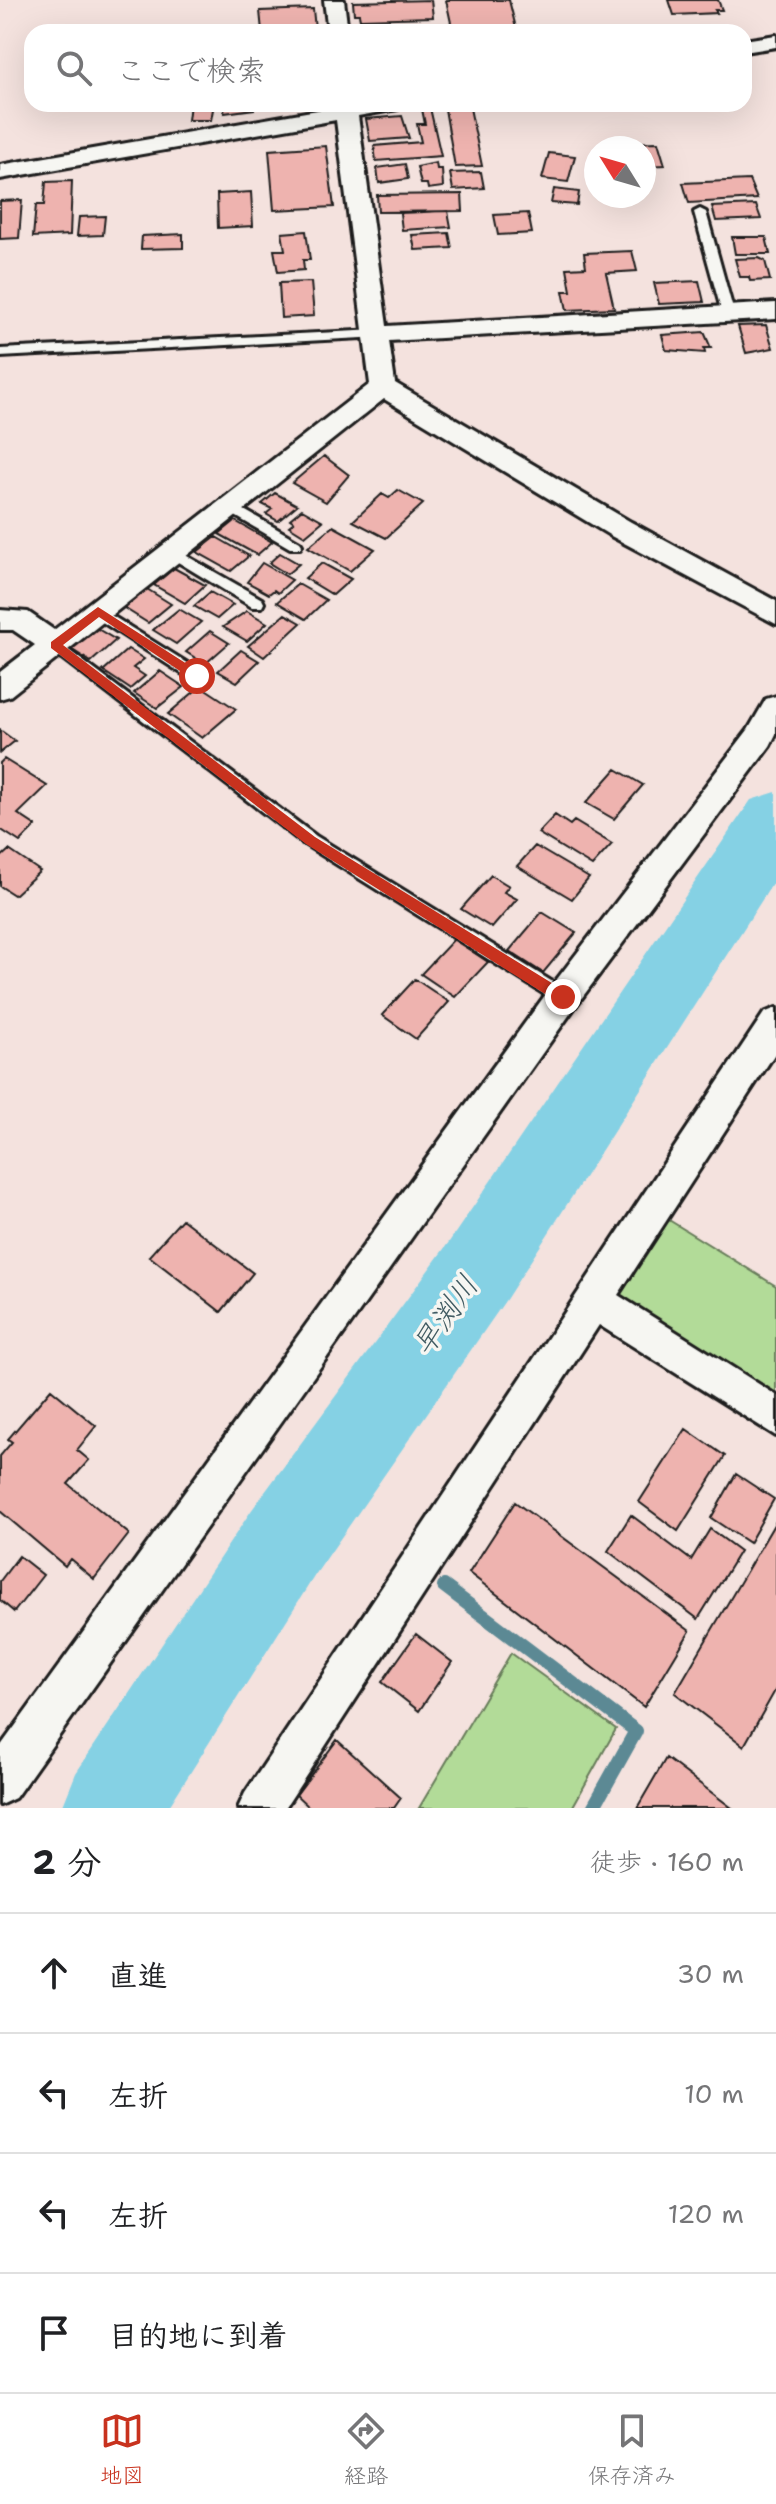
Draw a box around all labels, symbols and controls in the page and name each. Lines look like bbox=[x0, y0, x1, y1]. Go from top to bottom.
search box bbox=[24, 24, 752, 112]
icon: search bbox=[52, 46, 96, 90]
text: ここで検索 bbox=[116, 50, 266, 91]
north arrow bbox=[584, 136, 656, 208]
route start bbox=[179, 658, 215, 694]
route end bbox=[545, 979, 581, 1015]
water label: 早渕川 bbox=[402, 1266, 488, 1364]
text: 2 分 bbox=[32, 1839, 102, 1885]
text: 徒歩 · 160 m bbox=[590, 1844, 744, 1879]
icon: ahead bbox=[32, 1951, 76, 1995]
text: 直進 bbox=[108, 1955, 168, 1996]
text: 30 m bbox=[677, 1956, 744, 1991]
icon: left bbox=[32, 2071, 76, 2115]
text: 左折 bbox=[108, 2075, 168, 2116]
text: 10 m bbox=[684, 2076, 744, 2111]
icon: left bbox=[32, 2191, 76, 2235]
text: 左折 bbox=[108, 2195, 168, 2236]
text: 120 m bbox=[668, 2196, 744, 2231]
icon: arrive bbox=[32, 2311, 76, 2355]
text: 目的地に到着 bbox=[108, 2315, 288, 2356]
tab: 地図 bbox=[100, 2409, 144, 2490]
tab: 経路 bbox=[344, 2409, 388, 2490]
tab: 保存済み bbox=[588, 2409, 676, 2490]

